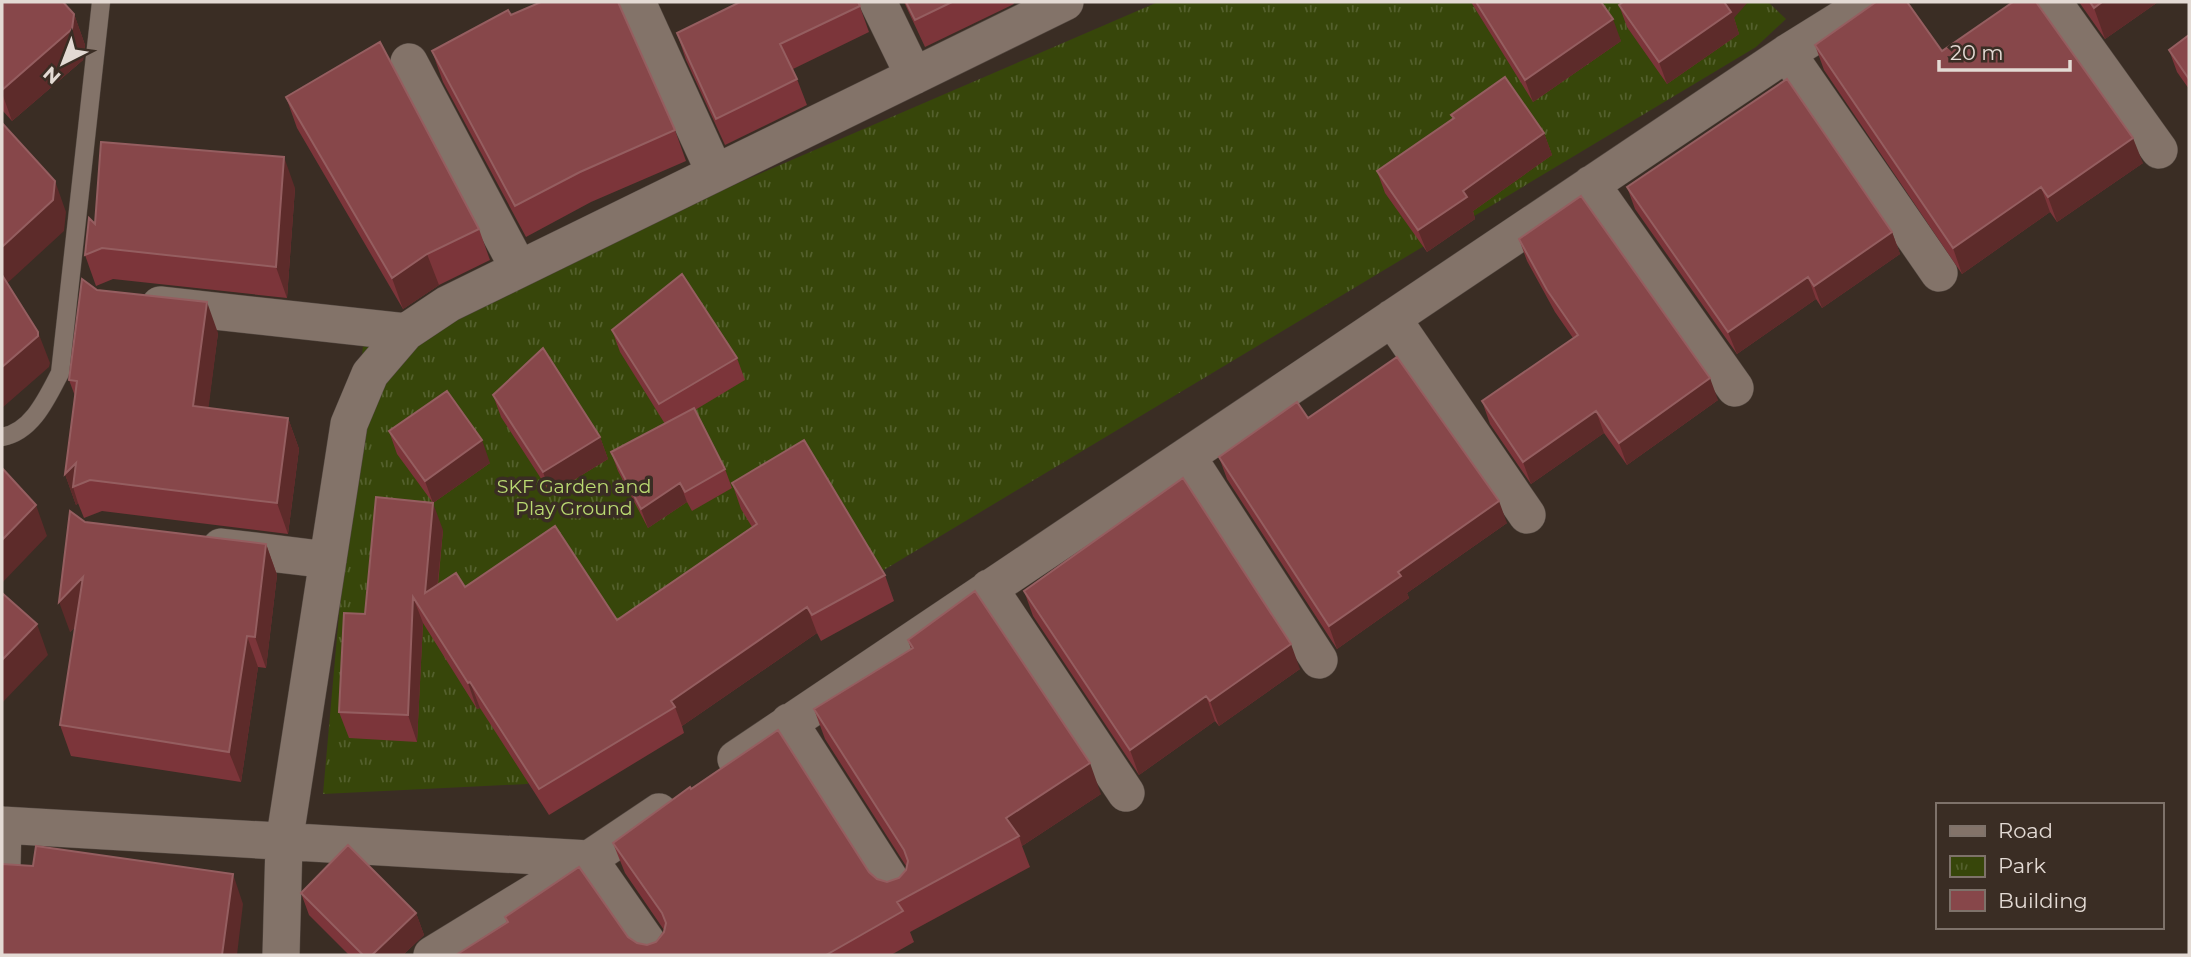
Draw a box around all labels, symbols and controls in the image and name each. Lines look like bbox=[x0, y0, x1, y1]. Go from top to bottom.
north arrow bbox=[28, 28, 98, 98]
scale bar bbox=[1939, 28, 2070, 72]
text: 20 m bbox=[1950, 40, 2004, 65]
text: N bbox=[39, 62, 65, 89]
park label: SKF Garden and Play Ground bbox=[497, 475, 651, 520]
legend bbox=[1936, 803, 2163, 929]
text: Road bbox=[1998, 818, 2053, 843]
text: Park bbox=[1998, 853, 2046, 878]
text: Building bbox=[1998, 888, 2088, 913]

